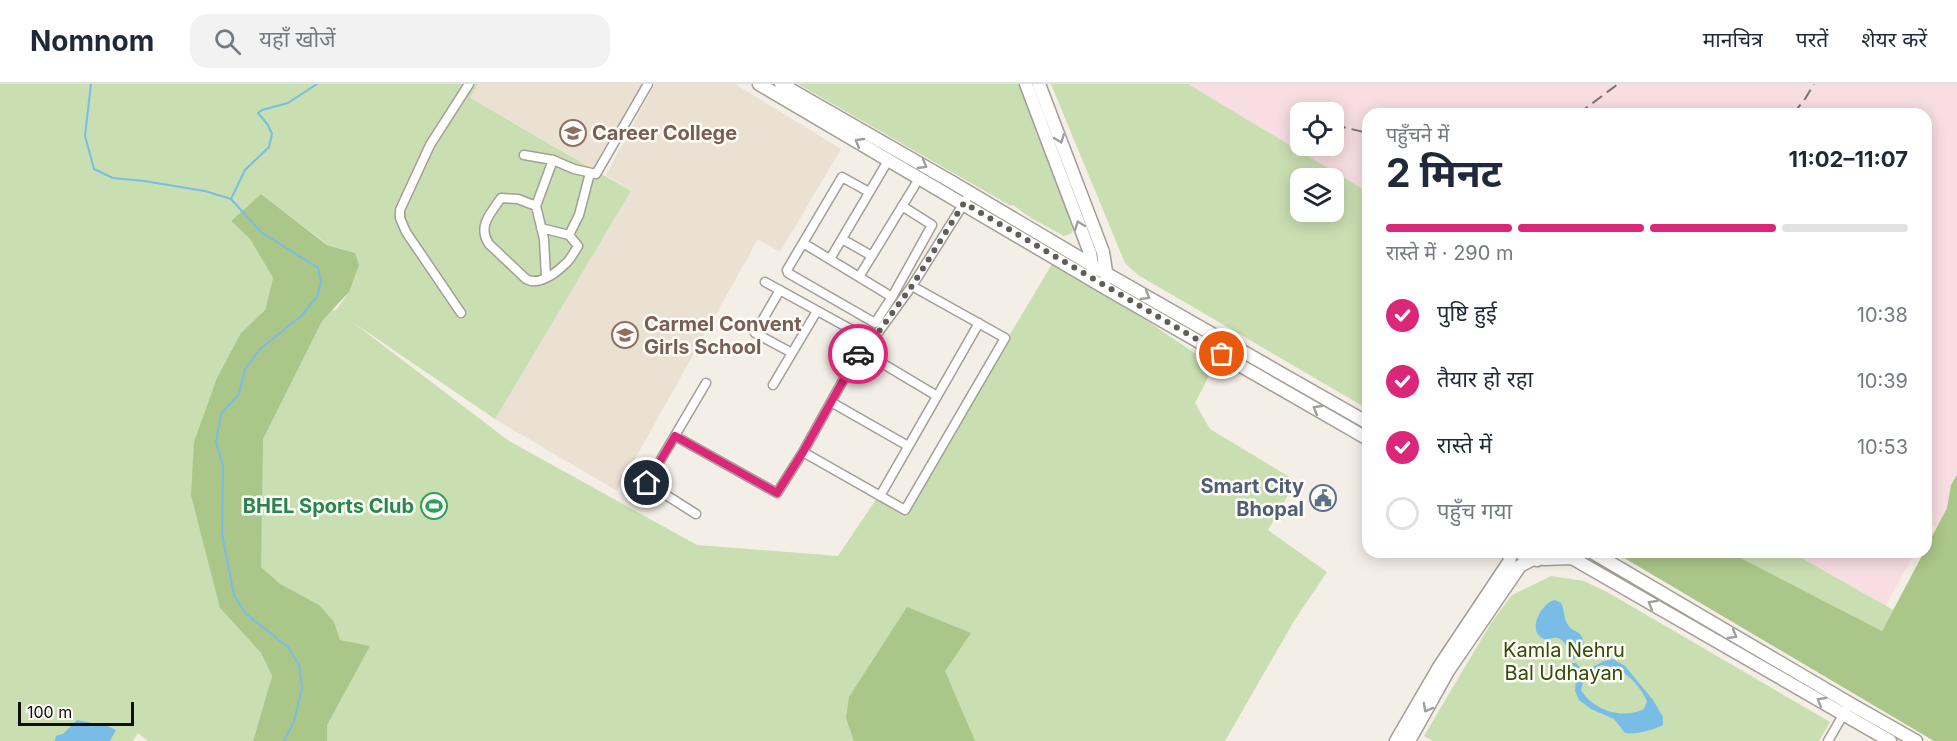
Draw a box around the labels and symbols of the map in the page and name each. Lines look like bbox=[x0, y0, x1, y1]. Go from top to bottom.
school or university icon: Career College bbox=[558, 118, 588, 148]
place label: Career College bbox=[592, 121, 737, 145]
one-way arrow bbox=[1052, 133, 1065, 143]
one-way arrow bbox=[855, 138, 865, 149]
one-way arrow bbox=[917, 158, 927, 170]
one-way arrow bbox=[1074, 220, 1087, 230]
one-way arrow bbox=[1140, 289, 1150, 300]
place label: Carmel Convent Girls School bbox=[644, 312, 802, 359]
school or university icon: Carmel Convent Girls School bbox=[610, 320, 640, 350]
courier bbox=[828, 324, 888, 384]
pin bbox=[1196, 328, 1247, 379]
one-way arrow bbox=[1313, 405, 1324, 416]
pin bbox=[621, 457, 672, 508]
place label: Smart City Bhopal bbox=[1200, 474, 1304, 521]
public building icon: Smart City Bhopal bbox=[1308, 483, 1338, 513]
sports icon: BHEL Sports Club bbox=[419, 491, 449, 521]
place label: BHEL Sports Club bbox=[243, 494, 414, 518]
one-way arrow bbox=[1648, 600, 1658, 611]
one-way arrow bbox=[1726, 628, 1737, 639]
park label: Kamla Nehru Bal Udhayan bbox=[1503, 638, 1625, 685]
one-way arrow bbox=[1817, 697, 1827, 708]
scale bar bbox=[18, 699, 134, 726]
one-way arrow bbox=[1423, 702, 1434, 712]

